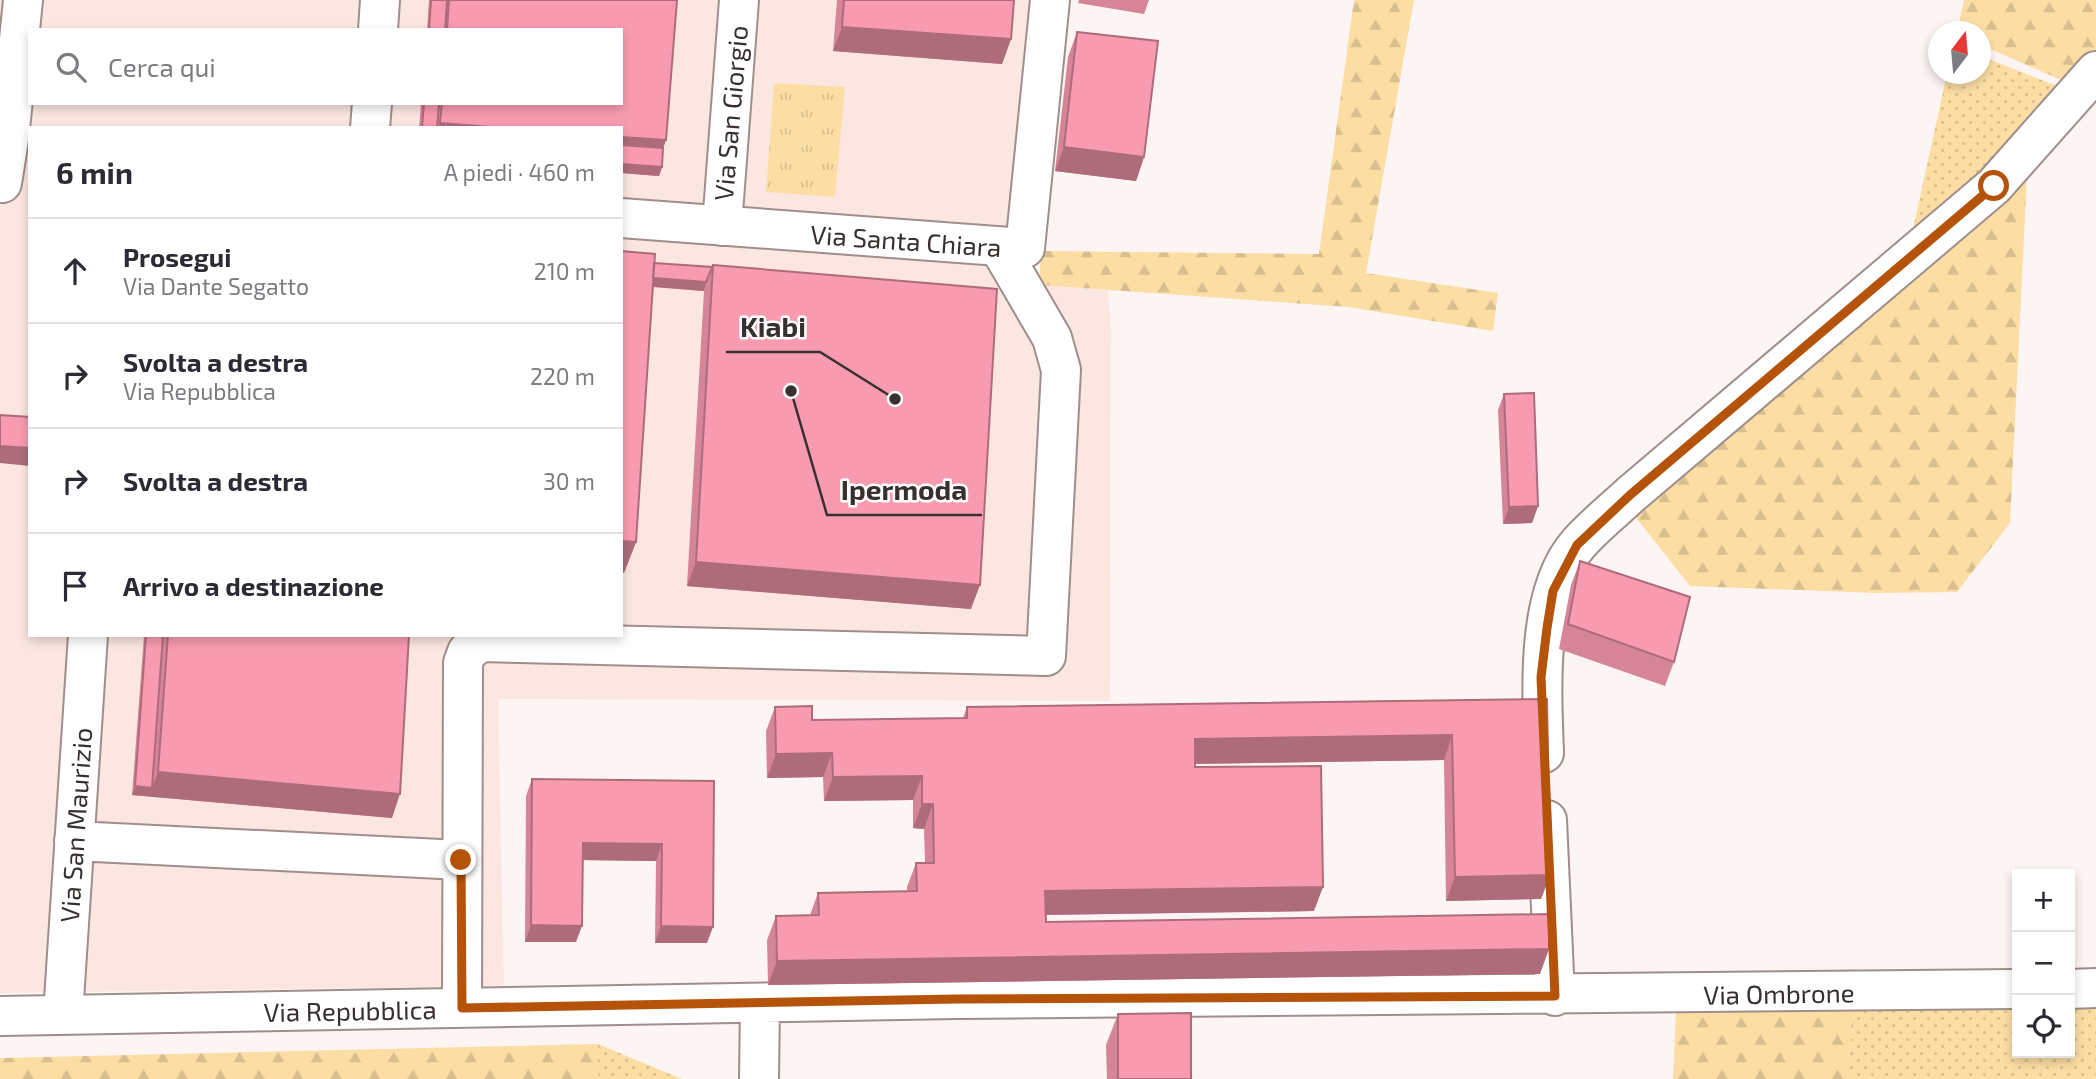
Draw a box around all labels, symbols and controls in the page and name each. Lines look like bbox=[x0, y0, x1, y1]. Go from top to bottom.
north arrow bbox=[1928, 21, 1991, 84]
street label: Via San Giorgio bbox=[707, 24, 753, 202]
search box bbox=[28, 28, 623, 105]
icon: search bbox=[52, 48, 90, 86]
text: Cerca qui bbox=[108, 51, 216, 82]
text: 6 min bbox=[56, 154, 133, 190]
text: A piedi · 460 m bbox=[444, 158, 595, 186]
route start bbox=[1978, 170, 2009, 201]
street label: Via Santa Chiara bbox=[809, 218, 1003, 262]
text: Prosegui bbox=[123, 241, 231, 272]
icon: ahead bbox=[56, 252, 94, 290]
text: 210 m bbox=[534, 257, 595, 285]
text: Via Dante Segatto bbox=[123, 272, 309, 300]
callout: Kiabi bbox=[726, 303, 820, 352]
text: Kiabi bbox=[740, 309, 806, 343]
text: Svolta a destra bbox=[123, 346, 308, 377]
icon: right bbox=[56, 357, 94, 395]
text: 220 m bbox=[530, 362, 595, 390]
text: Via Repubblica bbox=[123, 377, 276, 405]
icon: right bbox=[56, 462, 94, 500]
text: Svolta a destra bbox=[123, 465, 308, 496]
callout: Ipermoda bbox=[827, 466, 982, 515]
text: 30 m bbox=[543, 467, 595, 495]
text: Ipermoda bbox=[841, 472, 967, 506]
icon: arrive bbox=[56, 567, 94, 605]
text: Arrivo a destinazione bbox=[123, 570, 384, 601]
street label: Via San Maurizio bbox=[53, 726, 97, 924]
route end bbox=[445, 844, 476, 875]
map controls bbox=[2012, 869, 2075, 1058]
button: + bbox=[2012, 869, 2075, 932]
button: − bbox=[2012, 932, 2075, 995]
street label: Via Ombrone bbox=[1703, 976, 1855, 1010]
street label: Via Repubblica bbox=[263, 993, 437, 1027]
button: locate bbox=[2012, 995, 2075, 1058]

